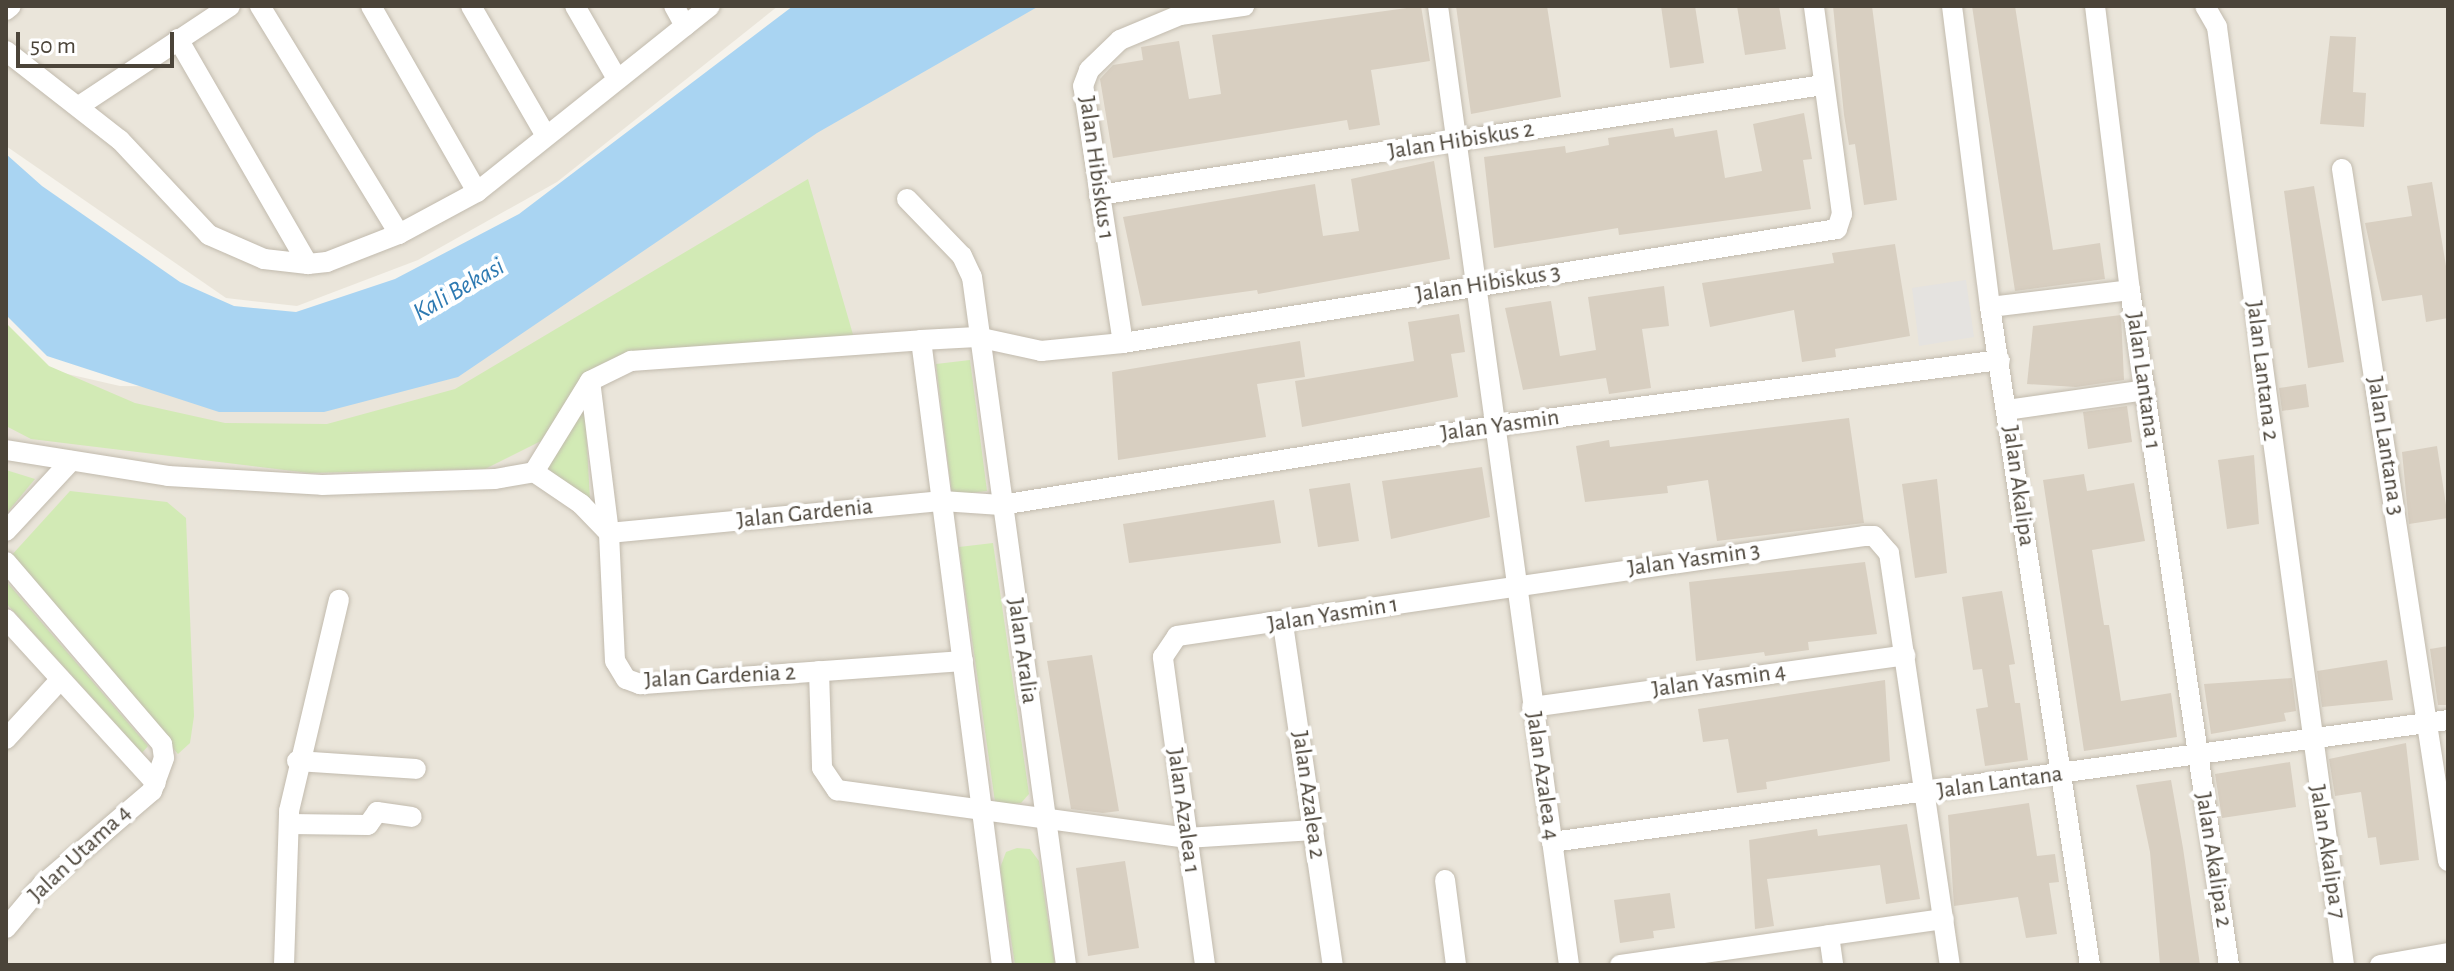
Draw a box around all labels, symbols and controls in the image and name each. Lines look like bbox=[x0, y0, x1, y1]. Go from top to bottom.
scale bar bbox=[20, 16, 178, 66]
text: 50 m bbox=[30, 34, 76, 58]
street label: Jalan Hibiskus 1 bbox=[1072, 94, 1120, 242]
street label: Jalan Hibiskus 2 bbox=[1386, 115, 1536, 167]
water label: Kali Bekasi bbox=[408, 251, 510, 329]
street label: Jalan Hibiskus 3 bbox=[1413, 258, 1563, 310]
street label: Jalan Lantana 2 bbox=[2239, 299, 2285, 443]
street label: Jalan Lantana 1 bbox=[2119, 310, 2167, 452]
street label: Jalan Lantana 3 bbox=[2360, 375, 2410, 517]
street label: Jalan Yasmin bbox=[1439, 403, 1561, 449]
street label: Jalan Akalipa bbox=[1995, 424, 2041, 548]
street label: Jalan Gardenia bbox=[736, 493, 874, 535]
street label: Jalan Yasmin 3 bbox=[1626, 536, 1762, 584]
street label: Jalan Yasmin 1 bbox=[1266, 590, 1400, 640]
street label: Jalan Aralia bbox=[1000, 596, 1044, 706]
street label: Jalan Yasmin 4 bbox=[1650, 657, 1788, 705]
street label: Jalan Gardenia 2 bbox=[644, 659, 796, 695]
street label: Jalan Azalea 4 bbox=[1519, 710, 1565, 842]
street label: Jalan Azalea 2 bbox=[1285, 729, 1331, 861]
street label: Jalan Azalea 1 bbox=[1160, 746, 1206, 876]
street label: Jalan Lantana bbox=[1935, 760, 2065, 806]
street label: Jalan Akalipa 7 bbox=[2302, 783, 2352, 921]
street label: Jalan Akalipa 2 bbox=[2188, 790, 2238, 930]
street label: Jalan Utama 4 bbox=[22, 799, 138, 909]

